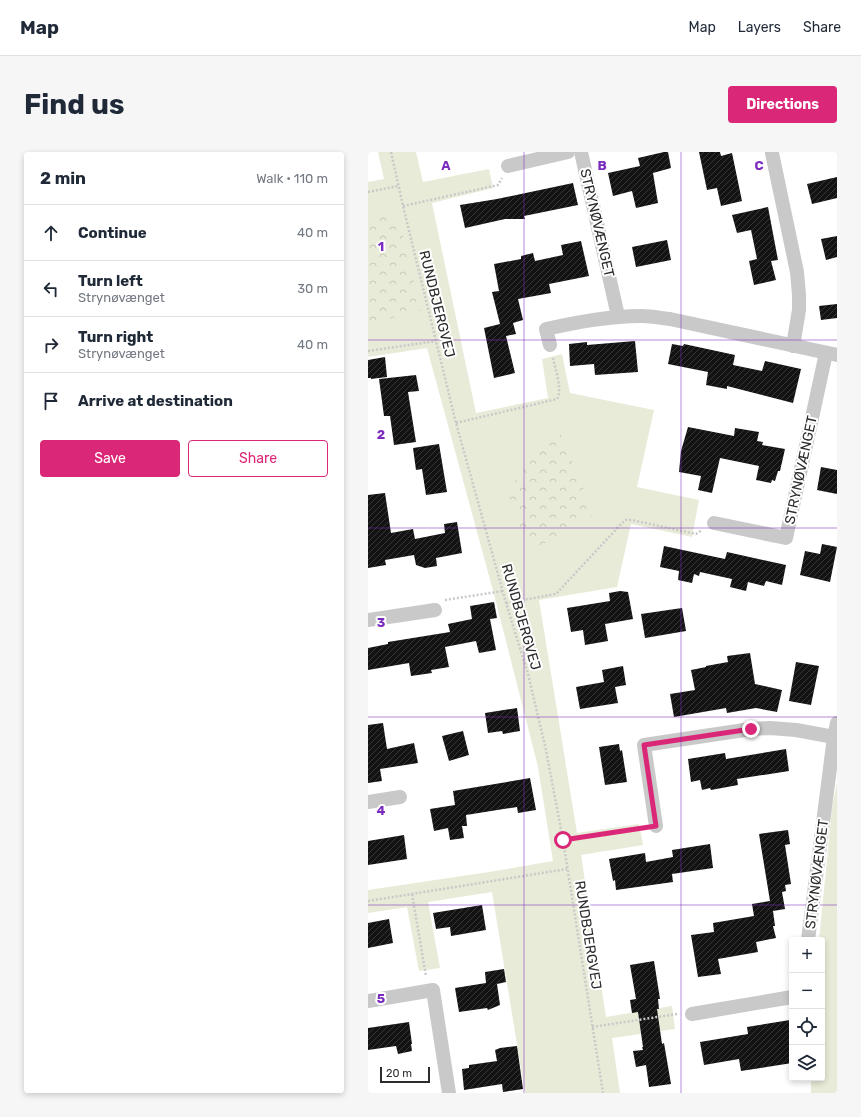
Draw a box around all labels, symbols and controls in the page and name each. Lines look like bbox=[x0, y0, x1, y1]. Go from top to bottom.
text: Map bbox=[20, 16, 59, 39]
text: Map bbox=[689, 19, 716, 36]
text: Layers bbox=[738, 19, 781, 36]
text: Share bbox=[803, 19, 841, 36]
button: Directions bbox=[728, 86, 837, 123]
text: Find us bbox=[24, 88, 124, 121]
text: A bbox=[441, 158, 451, 173]
text: B bbox=[597, 158, 607, 173]
text: C bbox=[754, 158, 764, 173]
street label: STRYNØVÆNGET bbox=[576, 167, 618, 279]
text: 2 min bbox=[40, 168, 86, 188]
text: Walk · 110 m bbox=[256, 171, 328, 186]
icon: ahead bbox=[40, 222, 62, 244]
text: Continue bbox=[78, 224, 147, 242]
text: 40 m bbox=[297, 225, 328, 240]
text: 1 bbox=[378, 239, 384, 254]
street label: RUNDBJERGVEJ bbox=[415, 249, 459, 359]
text: Turn left bbox=[78, 272, 143, 290]
icon: left bbox=[40, 278, 62, 300]
text: 30 m bbox=[297, 281, 328, 296]
text: Strynøvænget bbox=[78, 290, 165, 305]
text: Turn right bbox=[78, 328, 153, 346]
icon: right bbox=[40, 334, 62, 356]
text: 40 m bbox=[297, 337, 328, 352]
text: Strynøvænget bbox=[78, 346, 165, 361]
icon: arrive bbox=[40, 390, 62, 412]
text: Arrive at destination bbox=[78, 392, 233, 410]
street label: STRYNØVÆNGET bbox=[781, 414, 821, 526]
text: 2 bbox=[377, 427, 385, 442]
button: Save bbox=[40, 440, 180, 477]
button: Share bbox=[188, 440, 328, 477]
street label: RUNDBJERGVEJ bbox=[498, 562, 544, 672]
text: 3 bbox=[377, 615, 386, 630]
route end bbox=[742, 720, 760, 738]
text: 4 bbox=[377, 803, 386, 818]
street label: STRYNØVÆNGET bbox=[802, 818, 832, 930]
route start bbox=[554, 831, 572, 849]
street label: RUNDBJERGVEJ bbox=[571, 879, 605, 991]
map controls bbox=[789, 937, 825, 1081]
button: + bbox=[789, 937, 825, 973]
button: − bbox=[789, 973, 825, 1009]
text: 5 bbox=[377, 991, 385, 1006]
button: locate bbox=[789, 1009, 825, 1045]
button: layers bbox=[789, 1045, 825, 1081]
scale bar bbox=[380, 1065, 430, 1084]
text: 20 m bbox=[386, 1067, 412, 1080]

